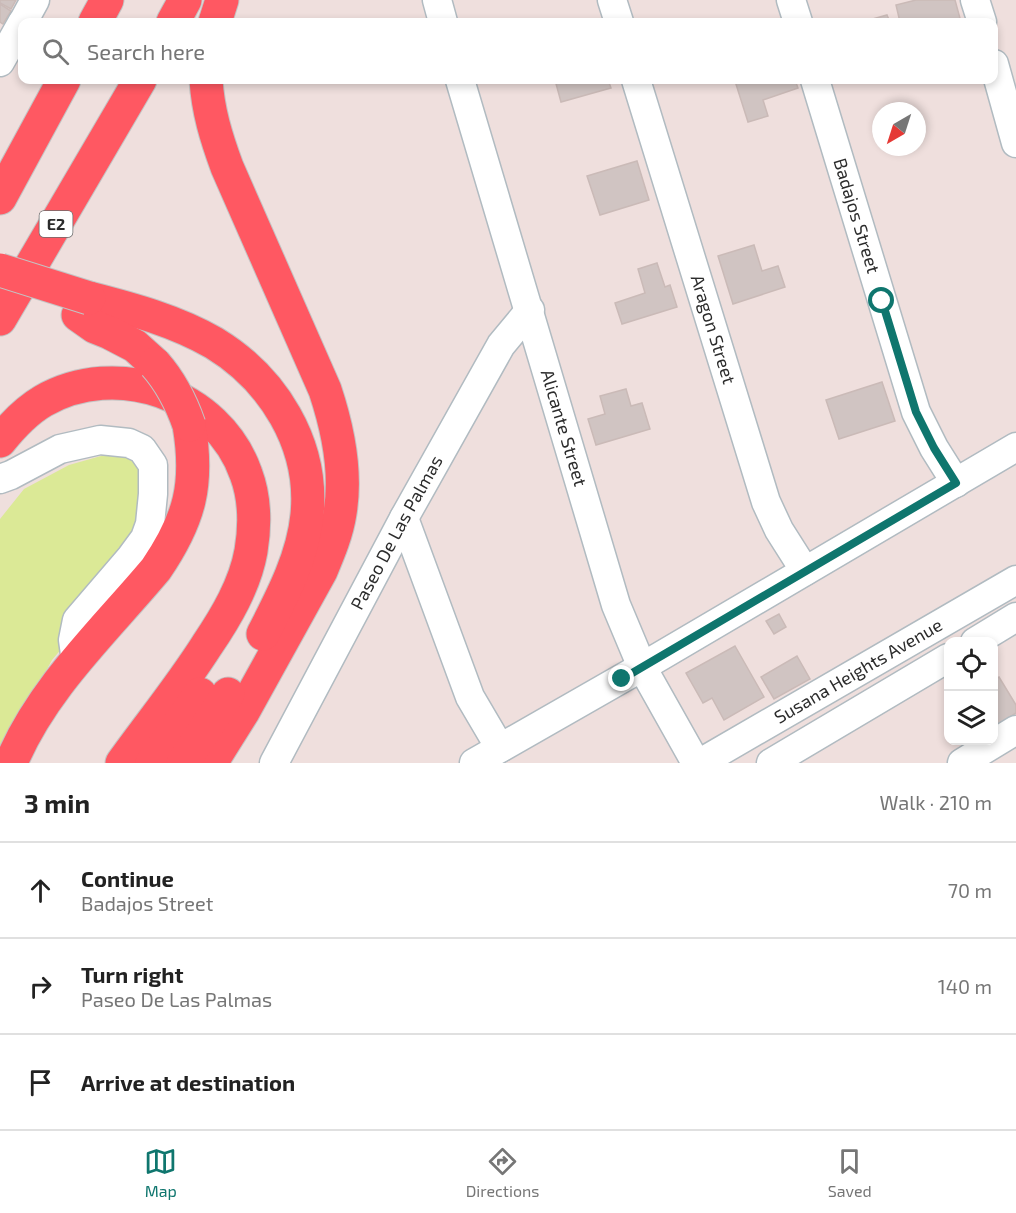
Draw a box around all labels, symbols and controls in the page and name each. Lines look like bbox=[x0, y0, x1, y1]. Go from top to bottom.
search box bbox=[18, 18, 998, 84]
icon: search bbox=[39, 35, 72, 68]
text: Search here bbox=[87, 38, 205, 64]
north arrow bbox=[872, 102, 926, 156]
street label: Badajos Street bbox=[829, 155, 885, 276]
road number: E2 bbox=[40, 211, 72, 237]
street label: Aragon Street bbox=[687, 272, 741, 387]
route start bbox=[868, 287, 894, 313]
street label: Alicante Street bbox=[537, 367, 592, 489]
street label: Paseo De Las Palmas bbox=[345, 451, 447, 613]
street label: Susana Heights Avenue bbox=[770, 613, 946, 728]
map controls bbox=[944, 637, 998, 745]
button: locate bbox=[944, 637, 998, 691]
route end bbox=[608, 665, 634, 691]
button: layers bbox=[944, 691, 998, 745]
text: 3 min bbox=[24, 787, 90, 818]
text: Walk · 210 m bbox=[880, 790, 992, 814]
text: Continue bbox=[81, 865, 174, 891]
icon: ahead bbox=[24, 874, 57, 907]
text: 70 m bbox=[948, 878, 992, 902]
text: Badajos Street bbox=[81, 891, 213, 915]
text: Turn right bbox=[81, 961, 183, 987]
icon: right bbox=[24, 970, 57, 1003]
text: 140 m bbox=[938, 974, 992, 998]
text: Paseo De Las Palmas bbox=[81, 987, 272, 1011]
icon: arrive bbox=[24, 1066, 57, 1099]
text: Arrive at destination bbox=[81, 1069, 295, 1095]
tab: Map bbox=[144, 1145, 177, 1200]
tab: Directions bbox=[466, 1145, 539, 1200]
tab: Saved bbox=[828, 1145, 872, 1200]

